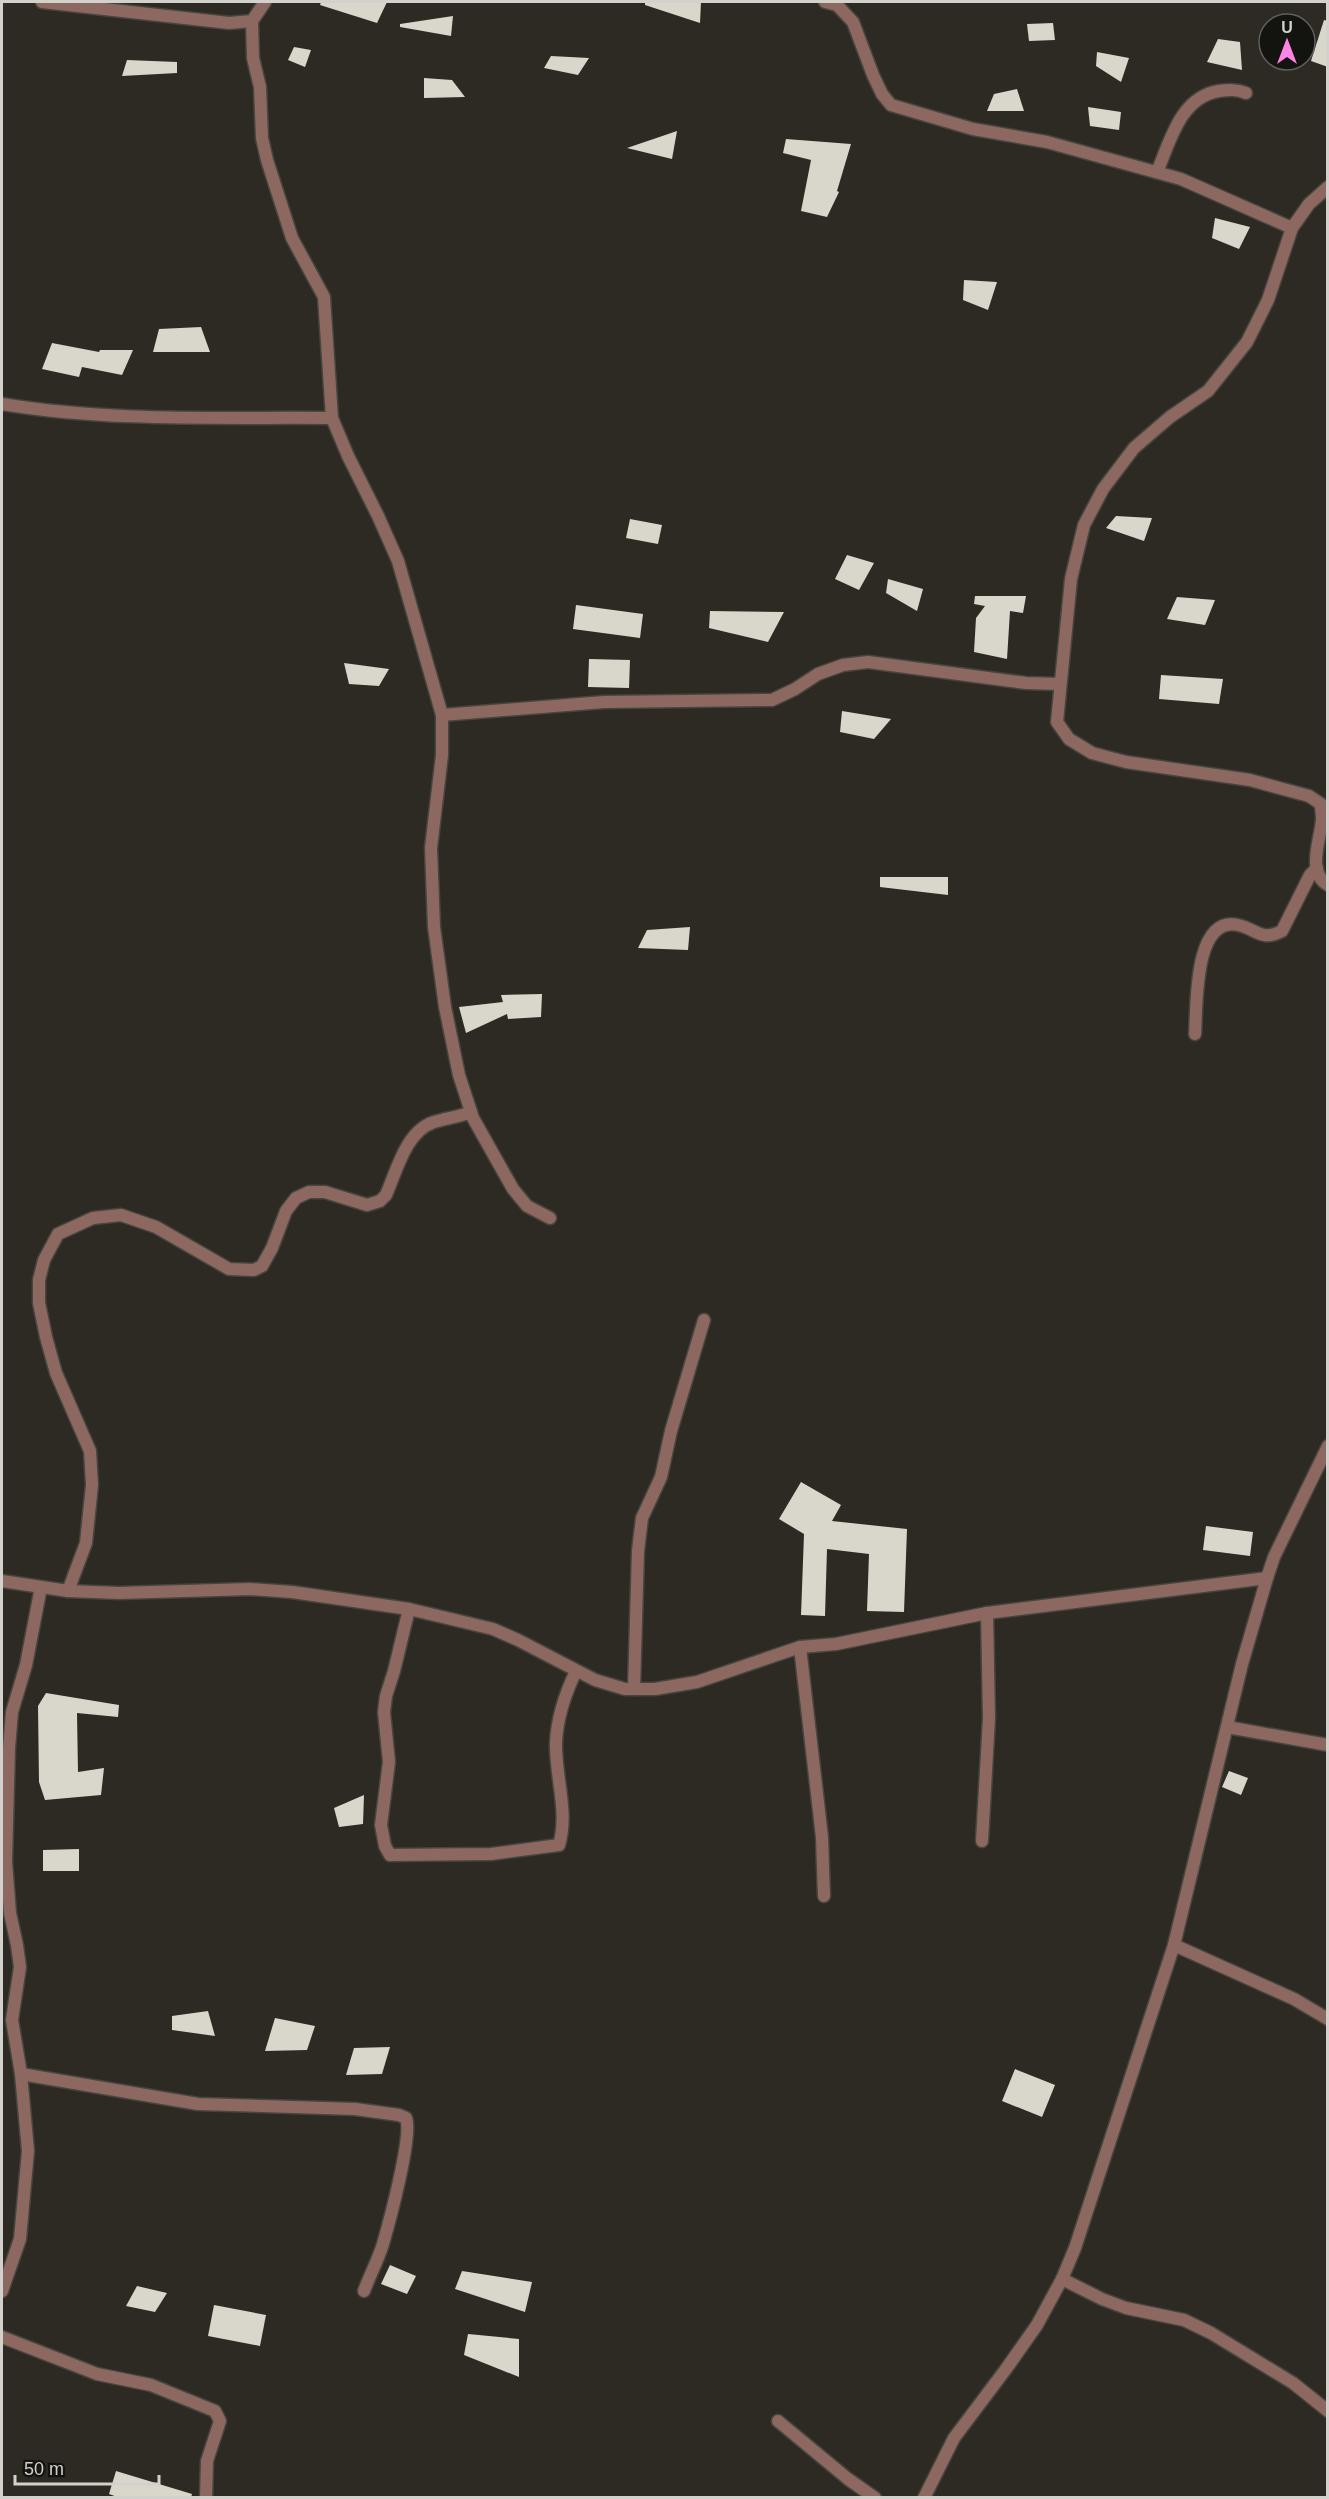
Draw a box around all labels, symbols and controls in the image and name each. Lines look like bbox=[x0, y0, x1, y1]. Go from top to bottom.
north arrow bbox=[1257, 12, 1317, 72]
text: U bbox=[1281, 19, 1293, 36]
scale bar bbox=[15, 2448, 159, 2486]
text: 50 m bbox=[24, 2459, 64, 2479]

